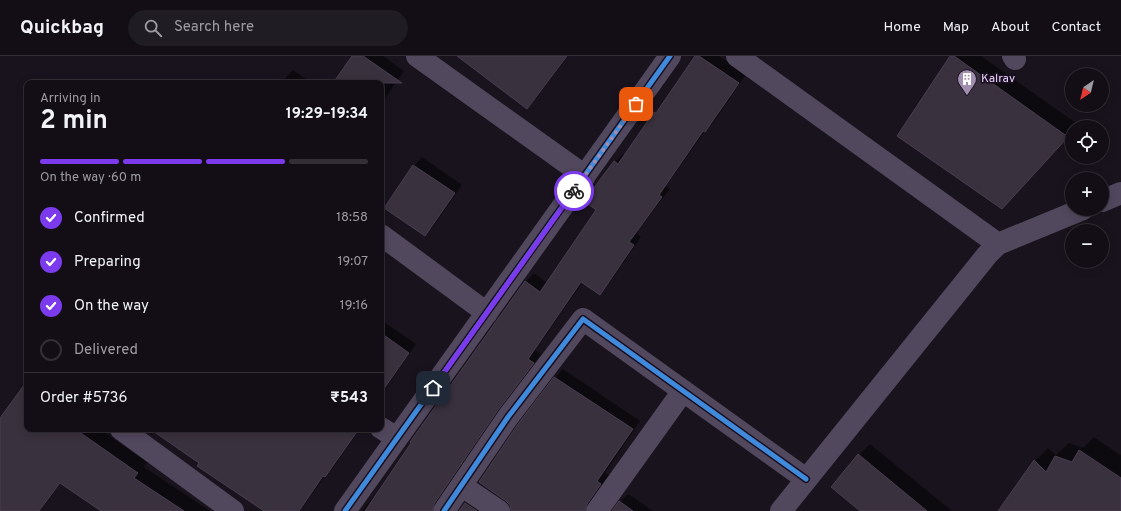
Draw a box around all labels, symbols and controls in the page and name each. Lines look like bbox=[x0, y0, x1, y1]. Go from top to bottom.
search box bbox=[128, 10, 408, 46]
text: Quickbag bbox=[20, 16, 104, 40]
icon: search bbox=[142, 17, 164, 39]
text: Search here bbox=[174, 18, 254, 37]
text: Home bbox=[884, 19, 921, 36]
text: Map bbox=[943, 19, 969, 36]
text: About bbox=[991, 19, 1030, 36]
text: Contact bbox=[1052, 19, 1101, 36]
building icon: Kalrav bbox=[956, 68, 978, 96]
north arrow bbox=[1065, 68, 1109, 112]
map controls bbox=[1065, 68, 1109, 268]
place label: Kalrav bbox=[981, 71, 1015, 87]
pin bbox=[619, 87, 653, 121]
text: Arriving in bbox=[40, 91, 101, 107]
icon: bag bbox=[625, 93, 647, 115]
text: 2 min bbox=[40, 105, 108, 138]
text: 19:29–19:34 bbox=[286, 105, 368, 124]
button: locate bbox=[1065, 120, 1109, 164]
text: On the way · 60 m bbox=[40, 170, 141, 186]
courier bbox=[554, 171, 594, 211]
button: + bbox=[1065, 172, 1109, 216]
icon: bike bbox=[563, 180, 585, 202]
icon: check bbox=[40, 207, 62, 229]
text: Confirmed bbox=[74, 209, 145, 228]
text: 18:58 bbox=[336, 210, 368, 226]
button: − bbox=[1065, 224, 1109, 268]
icon: check bbox=[40, 251, 62, 273]
text: Preparing bbox=[74, 253, 141, 272]
text: 19:07 bbox=[338, 254, 368, 270]
icon: check bbox=[40, 295, 62, 317]
text: On the way bbox=[74, 297, 149, 316]
text: 19:16 bbox=[340, 298, 368, 314]
text: Delivered bbox=[74, 341, 138, 360]
pin bbox=[416, 371, 450, 405]
icon: home bbox=[422, 377, 444, 399]
text: Order #5736 bbox=[40, 389, 127, 408]
text: ₹543 bbox=[330, 389, 368, 408]

